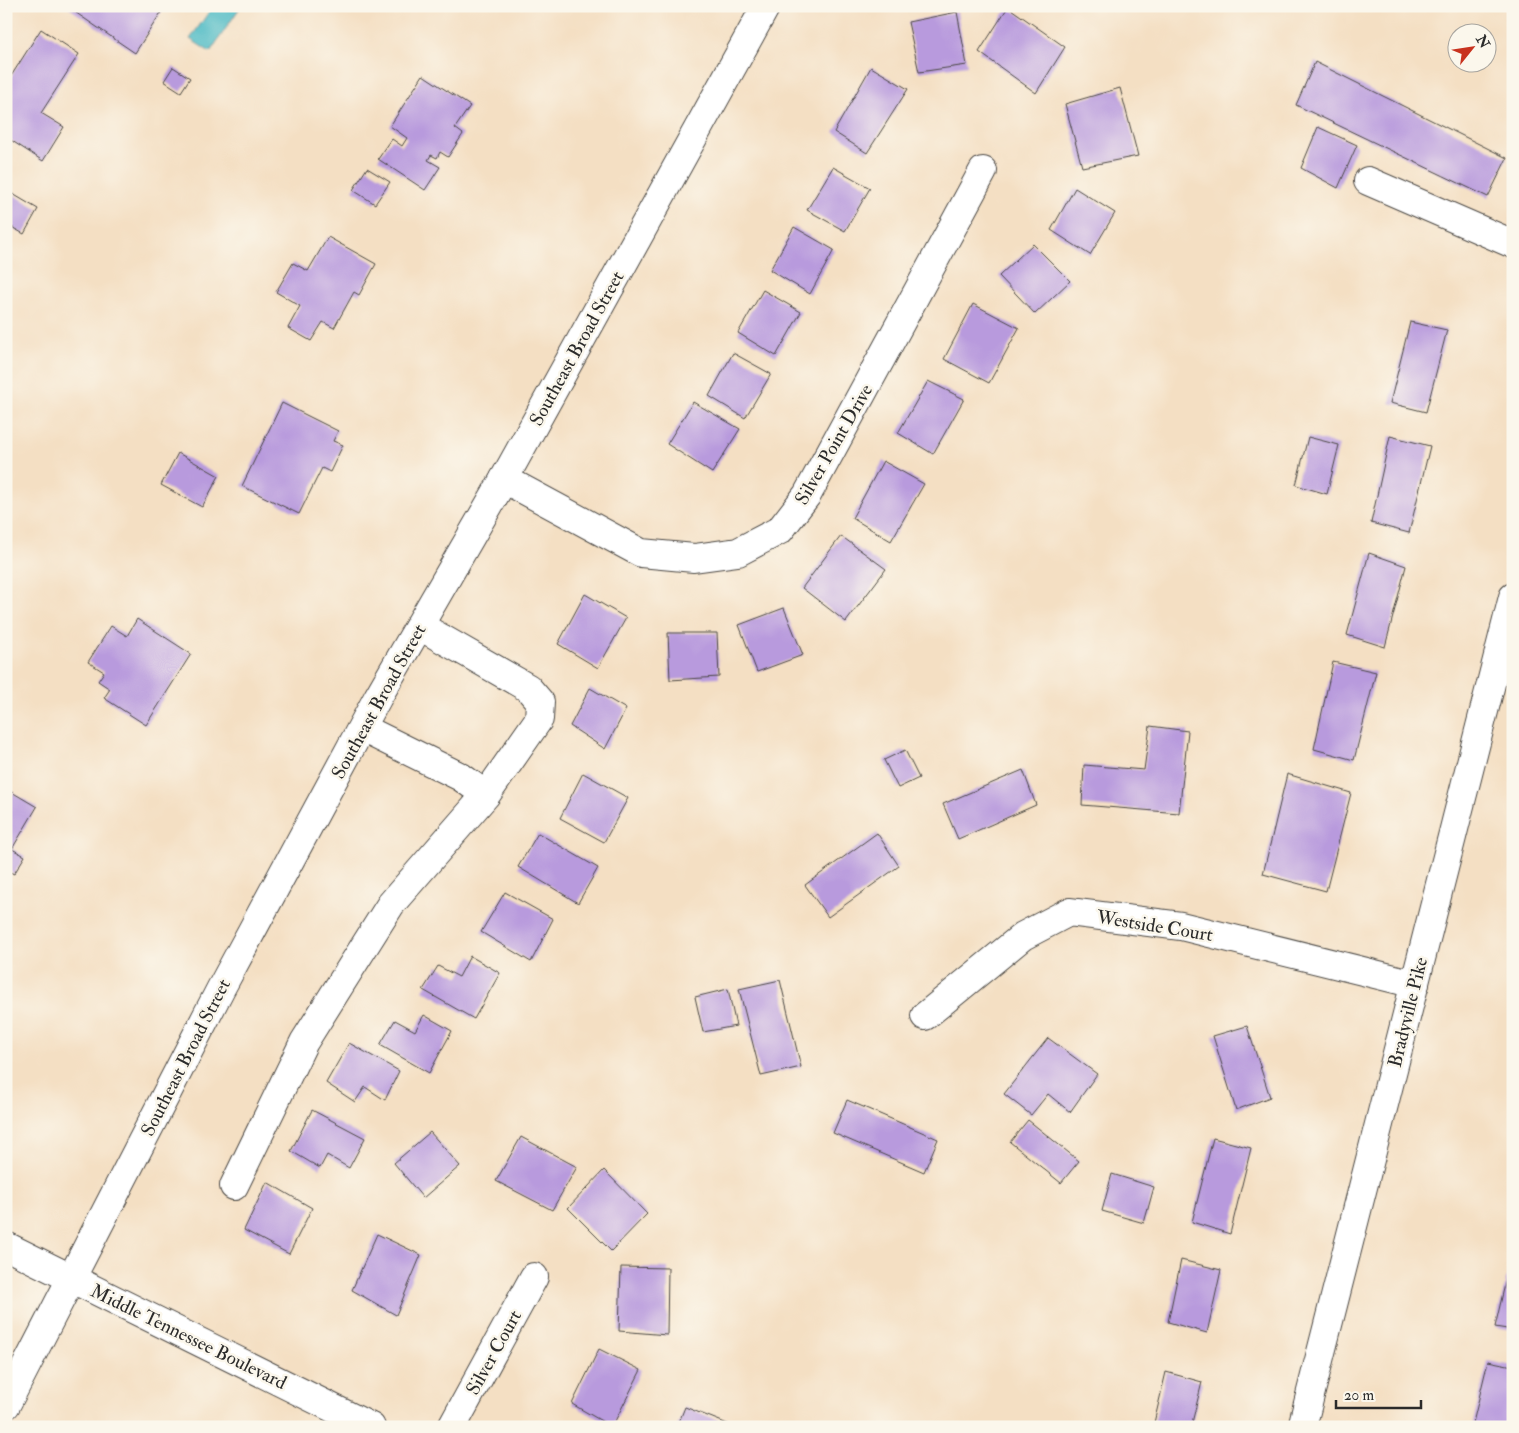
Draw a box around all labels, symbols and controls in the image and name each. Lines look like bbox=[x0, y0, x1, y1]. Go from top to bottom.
north arrow bbox=[1446, 22, 1496, 72]
text: N bbox=[1472, 31, 1494, 52]
street label: Southeast Broad Street bbox=[524, 267, 629, 430]
street label: Silver Point Drive bbox=[790, 380, 878, 509]
street label: Southeast Broad Street bbox=[326, 620, 431, 783]
street label: Westside Court bbox=[1094, 905, 1215, 947]
street label: Bradyville Pike bbox=[1383, 955, 1433, 1070]
street label: Southeast Broad Street bbox=[136, 975, 236, 1140]
street label: Middle Tennessee Boulevard bbox=[87, 1279, 291, 1395]
street label: Silver Court bbox=[461, 1306, 527, 1399]
scale bar bbox=[1336, 1378, 1422, 1410]
text: 20 m bbox=[1344, 1386, 1374, 1405]

